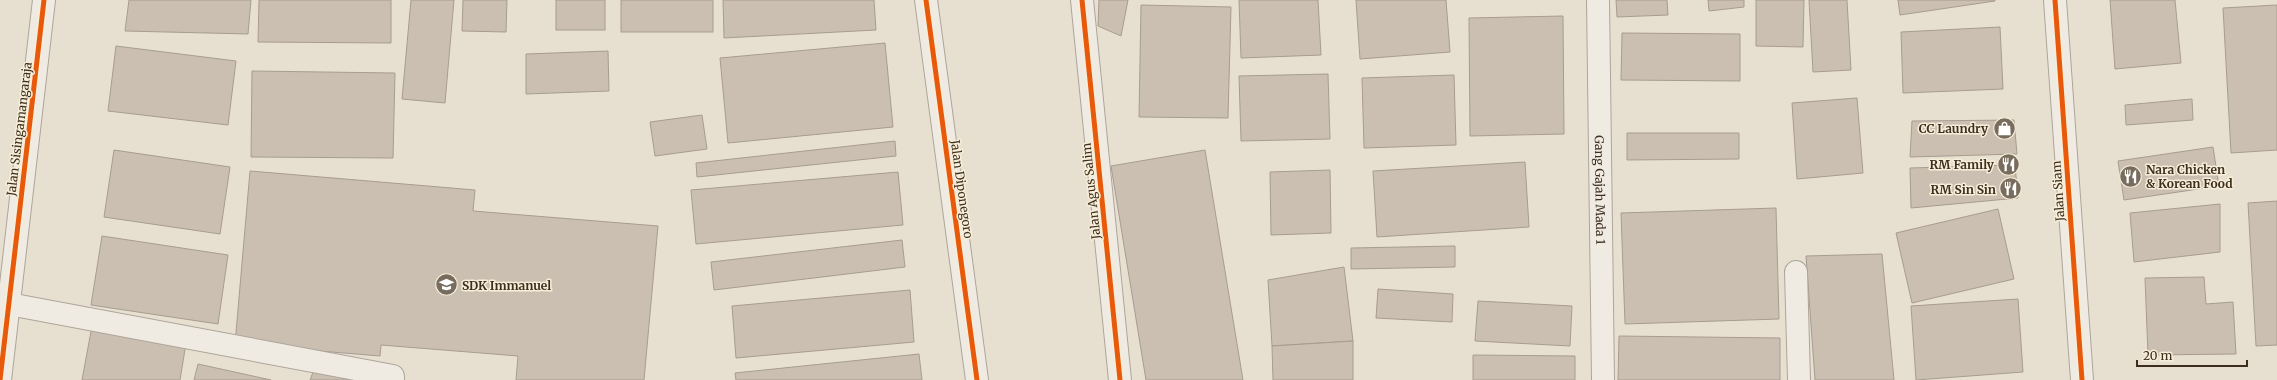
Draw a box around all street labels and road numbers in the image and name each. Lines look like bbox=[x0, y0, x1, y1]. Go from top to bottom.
street label: Jalan Sisingamangaraja bbox=[3, 61, 35, 198]
street label: Gang Gajah Mada 1 bbox=[1592, 135, 1609, 245]
street label: Jalan Diponegoro bbox=[948, 138, 976, 239]
street label: Jalan Agus Salim bbox=[1078, 142, 1104, 241]
street label: Jalan Siam bbox=[2048, 160, 2068, 223]

